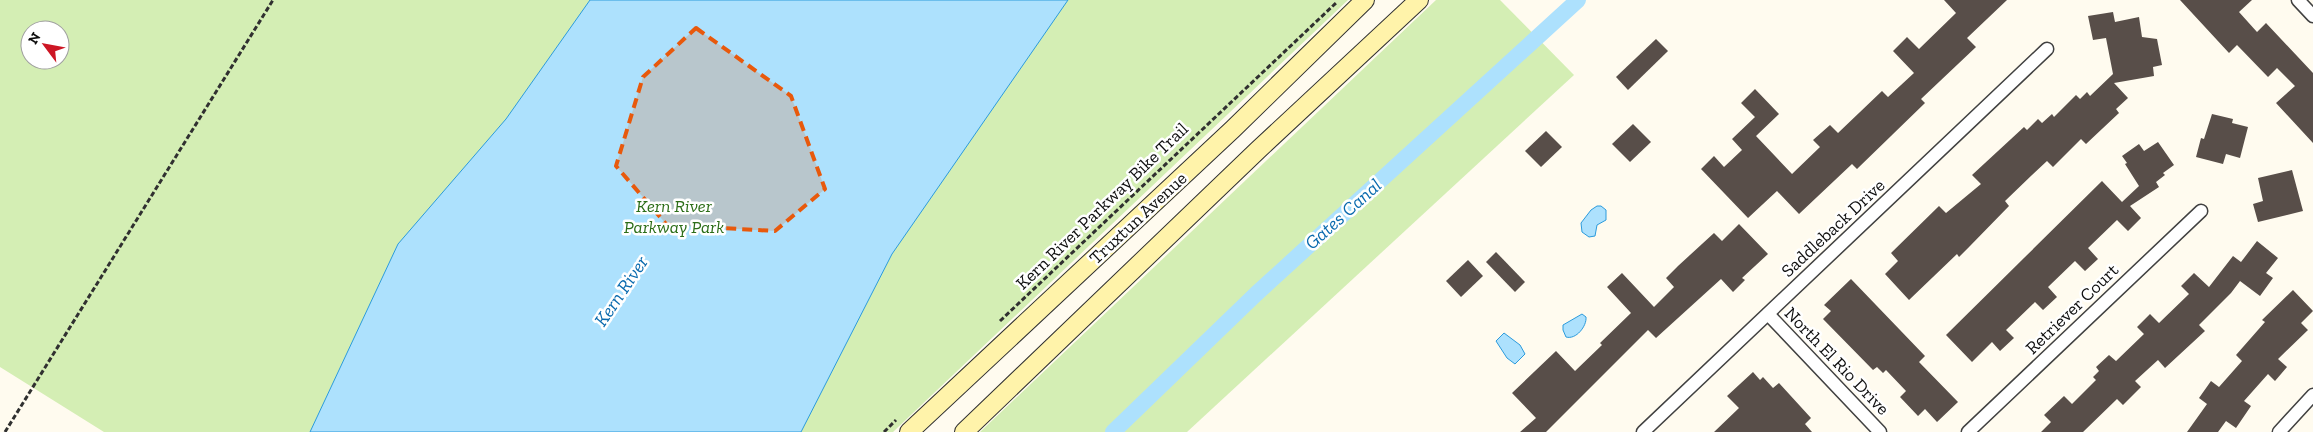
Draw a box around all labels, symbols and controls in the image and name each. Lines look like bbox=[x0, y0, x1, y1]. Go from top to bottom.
north arrow bbox=[20, 20, 70, 70]
text: N bbox=[24, 29, 45, 47]
street label: Kern River Parkway Bike Trail bbox=[1011, 118, 1193, 294]
street label: Truxtun Avenue bbox=[1085, 167, 1191, 269]
water label: Gates Canal bbox=[1300, 174, 1386, 254]
street label: Saddleback Drive bbox=[1777, 174, 1889, 282]
park label: Kern River Parkway Park bbox=[624, 195, 724, 238]
water label: Kern River bbox=[589, 251, 653, 331]
street label: Retriever Court bbox=[2021, 259, 2123, 359]
street label: North El Rio Drive bbox=[1780, 302, 1894, 420]

